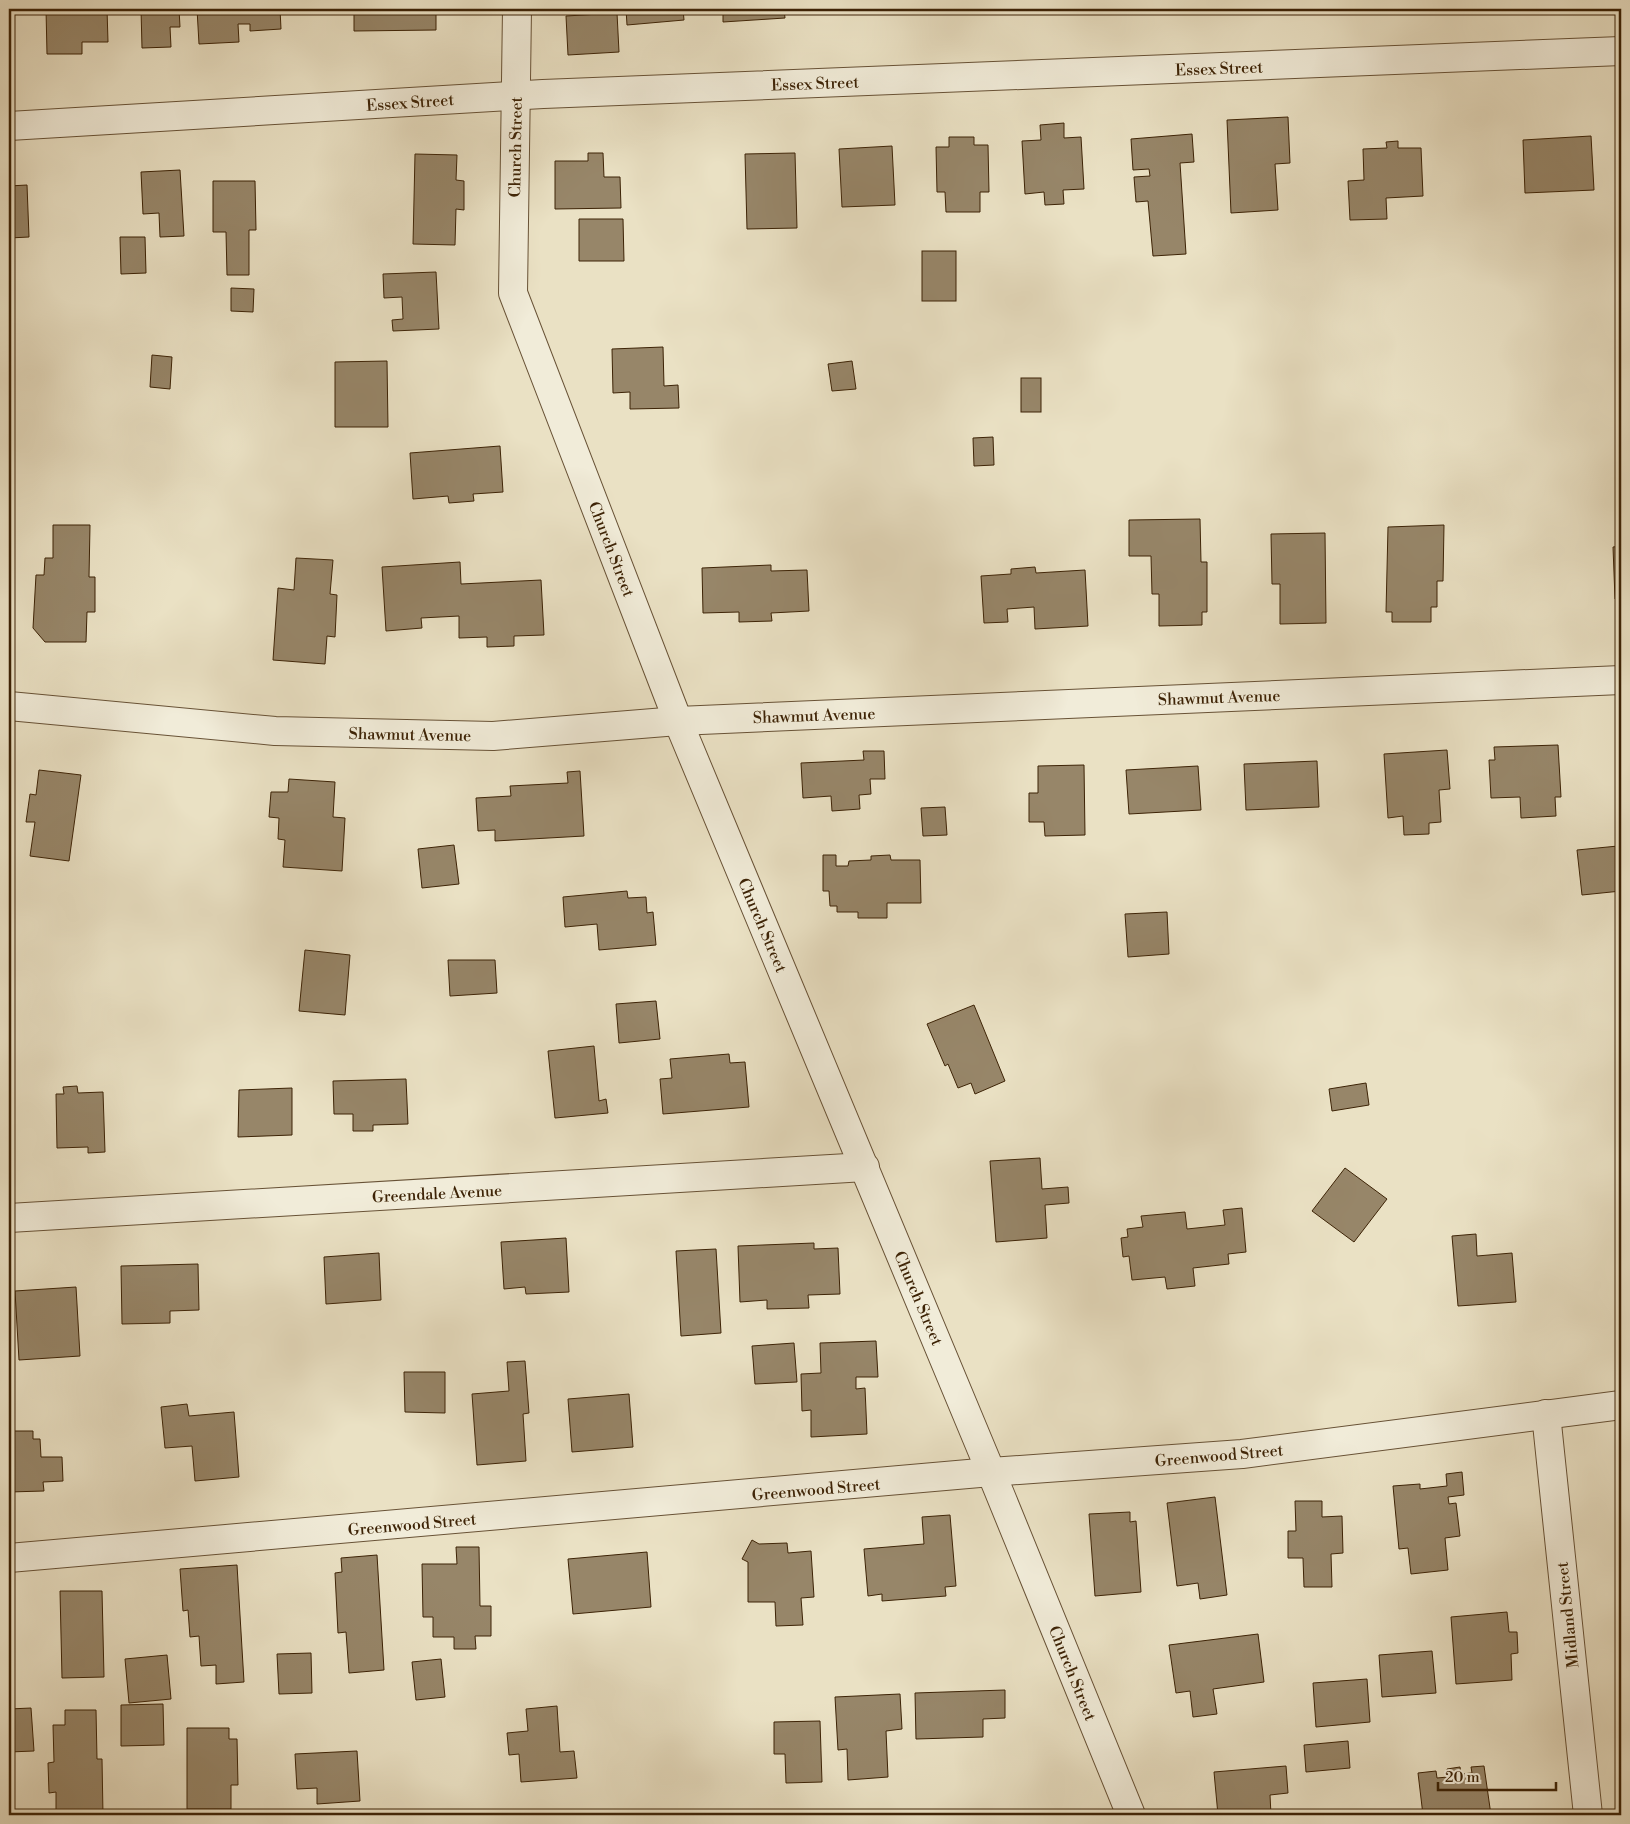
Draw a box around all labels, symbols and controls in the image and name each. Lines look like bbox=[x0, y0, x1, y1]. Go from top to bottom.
street label: Essex Street bbox=[1175, 57, 1264, 81]
street label: Essex Street bbox=[771, 72, 860, 96]
street label: Essex Street bbox=[366, 90, 455, 116]
street label: Church Street bbox=[505, 96, 527, 197]
street label: Church Street bbox=[584, 499, 639, 600]
street label: Shawmut Avenue bbox=[1157, 686, 1281, 710]
street label: Shawmut Avenue bbox=[752, 704, 876, 728]
street label: Shawmut Avenue bbox=[349, 724, 471, 746]
street label: Church Street bbox=[733, 875, 791, 976]
street label: Greendale Avenue bbox=[371, 1181, 503, 1207]
street label: Church Street bbox=[889, 1248, 947, 1349]
street label: Greenwood Street bbox=[1154, 1440, 1285, 1472]
street label: Greenwood Street bbox=[751, 1474, 882, 1506]
street label: Greenwood Street bbox=[347, 1509, 478, 1541]
street label: Midland Street bbox=[1552, 1560, 1584, 1669]
street label: Church Street bbox=[1044, 1623, 1100, 1724]
scale bar bbox=[1438, 1759, 1555, 1791]
text: 20 m bbox=[1445, 1768, 1480, 1787]

